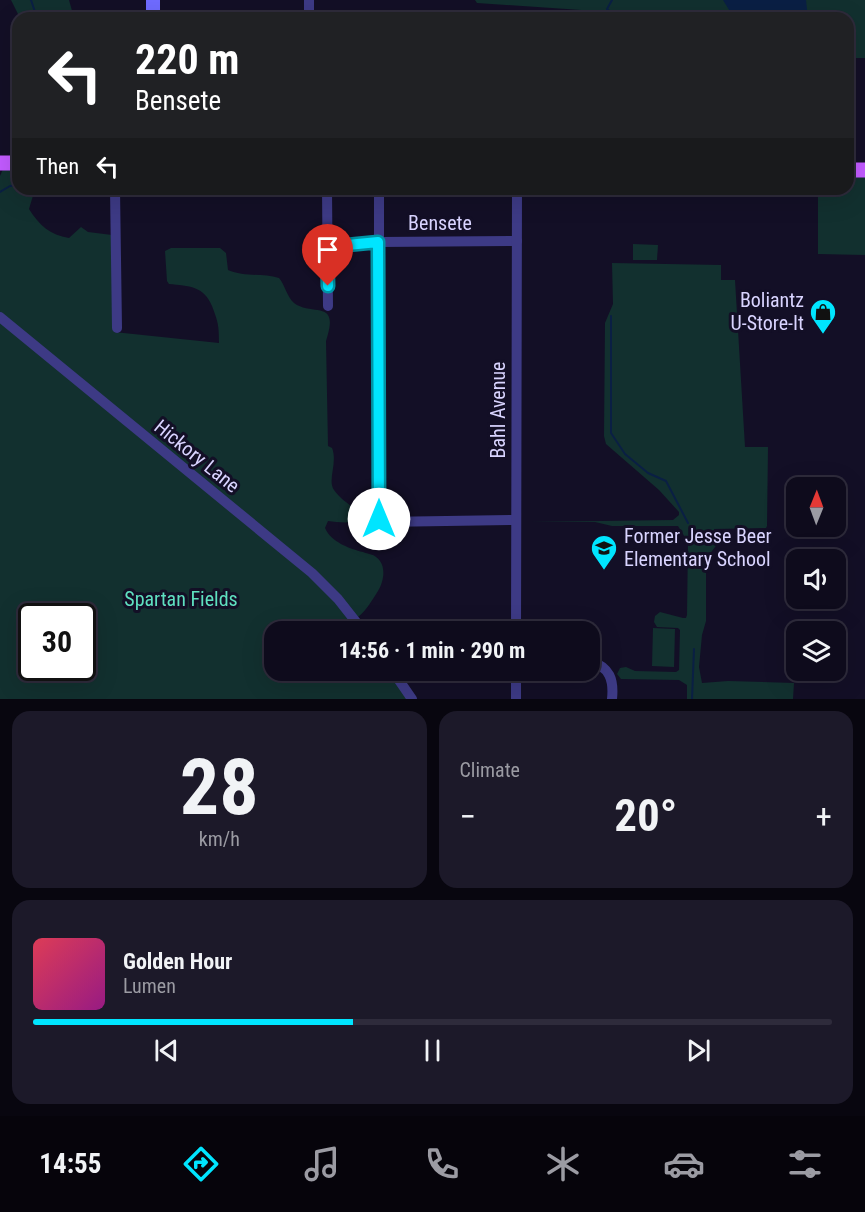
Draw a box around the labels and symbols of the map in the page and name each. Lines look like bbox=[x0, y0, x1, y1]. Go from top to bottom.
street label: Bensete bbox=[408, 211, 472, 235]
pin bbox=[302, 224, 353, 286]
place label: Boliantz U-Store-It bbox=[731, 288, 804, 335]
shop icon: Boliantz U-Store-It bbox=[808, 297, 838, 335]
street label: Bahl Avenue bbox=[486, 362, 510, 458]
street label: Hickory Lane bbox=[150, 414, 244, 498]
north arrow bbox=[786, 477, 846, 537]
position arrow bbox=[347, 487, 411, 551]
place label: Former Jesse Beer Elementary School bbox=[624, 524, 772, 571]
school or university icon: Former Jesse Beer Elementary School bbox=[589, 533, 619, 571]
park label: Spartan Fields bbox=[124, 587, 238, 611]
speed limit sign: 30 bbox=[18, 603, 96, 681]

